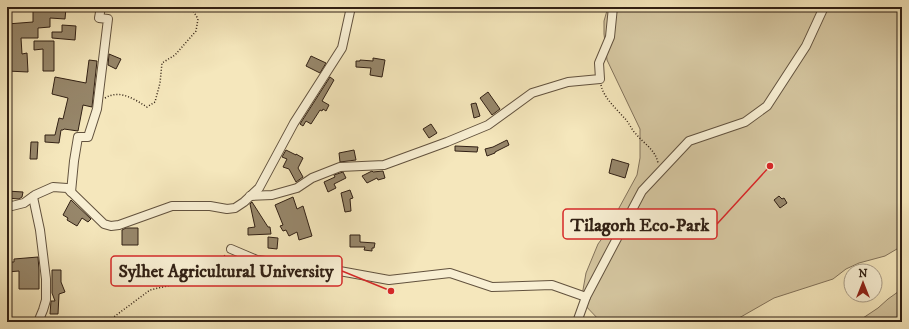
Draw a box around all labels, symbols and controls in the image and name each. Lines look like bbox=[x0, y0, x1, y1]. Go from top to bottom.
callout: Tilagorh Eco-Park bbox=[563, 209, 717, 239]
text: Tilagorh Eco-Park bbox=[570, 215, 710, 237]
callout: Sylhet Agricultural University bbox=[111, 256, 342, 286]
text: Sylhet Agricultural University bbox=[118, 261, 334, 283]
north arrow bbox=[843, 263, 883, 303]
text: N bbox=[858, 267, 868, 281]

